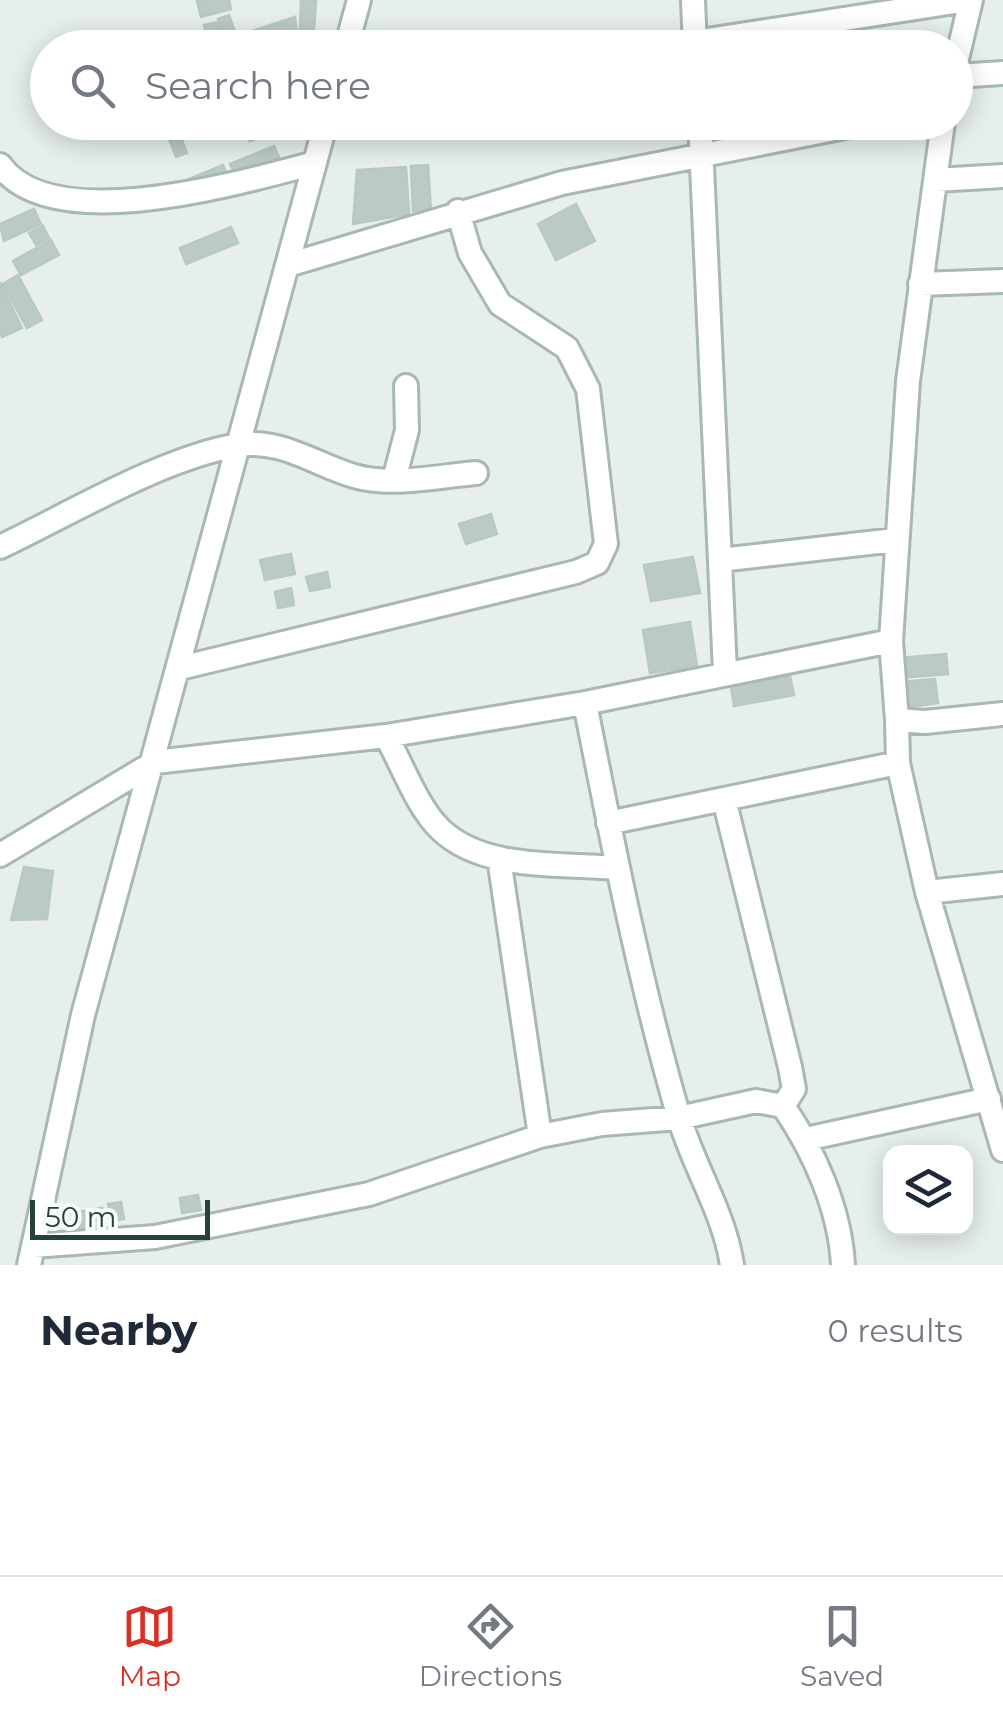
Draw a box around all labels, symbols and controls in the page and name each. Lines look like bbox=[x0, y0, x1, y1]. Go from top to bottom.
search box bbox=[30, 30, 973, 140]
icon: search bbox=[65, 58, 120, 113]
text: Search here bbox=[145, 62, 371, 109]
map controls bbox=[883, 1145, 973, 1235]
button: layers bbox=[883, 1145, 973, 1235]
scale bar bbox=[30, 1195, 210, 1240]
text: 50 m bbox=[45, 1200, 116, 1234]
text: Nearby bbox=[40, 1304, 197, 1356]
text: 0 results bbox=[828, 1311, 963, 1350]
tab: Map bbox=[119, 1599, 181, 1693]
tab: Directions bbox=[419, 1599, 562, 1693]
tab: Saved bbox=[800, 1599, 884, 1693]

